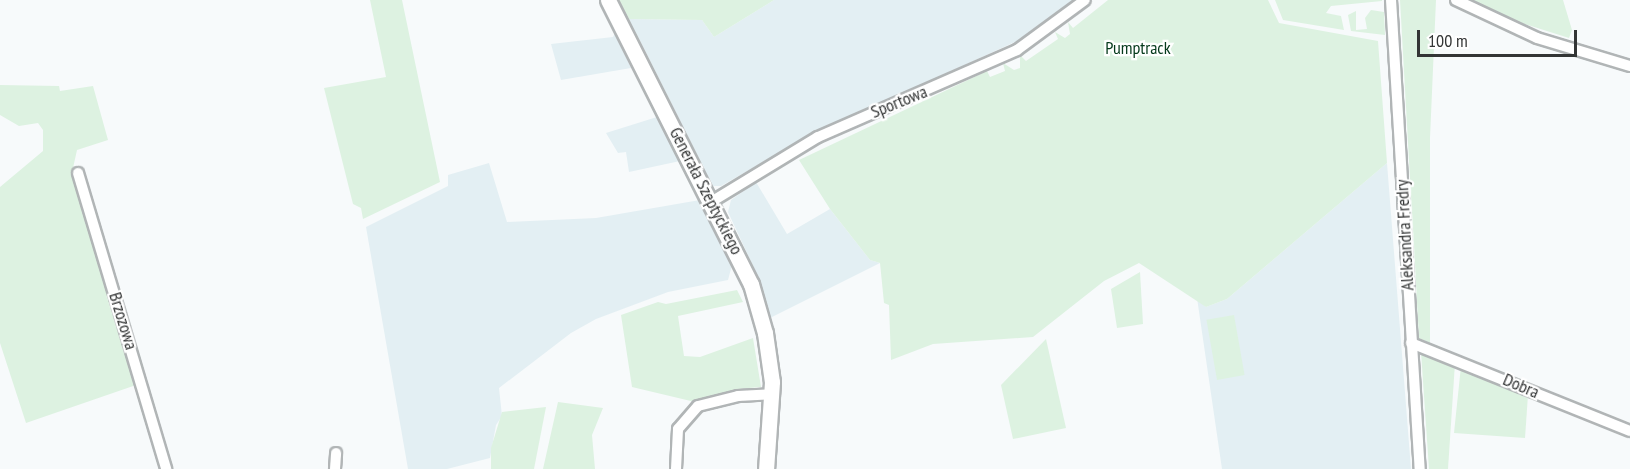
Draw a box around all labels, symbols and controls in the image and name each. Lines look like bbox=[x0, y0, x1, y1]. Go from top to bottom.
scale bar bbox=[1420, 18, 1580, 56]
text: 100 m bbox=[1428, 29, 1468, 52]
park label: Pumptrack bbox=[1105, 37, 1171, 59]
street label: Sportowa bbox=[868, 81, 930, 123]
street label: Generała Szeptyckiego bbox=[665, 124, 747, 258]
street label: Aleksandra Fredry bbox=[1391, 179, 1419, 291]
street label: Brzozowa bbox=[104, 290, 142, 352]
street label: Dobra bbox=[1500, 369, 1542, 403]

